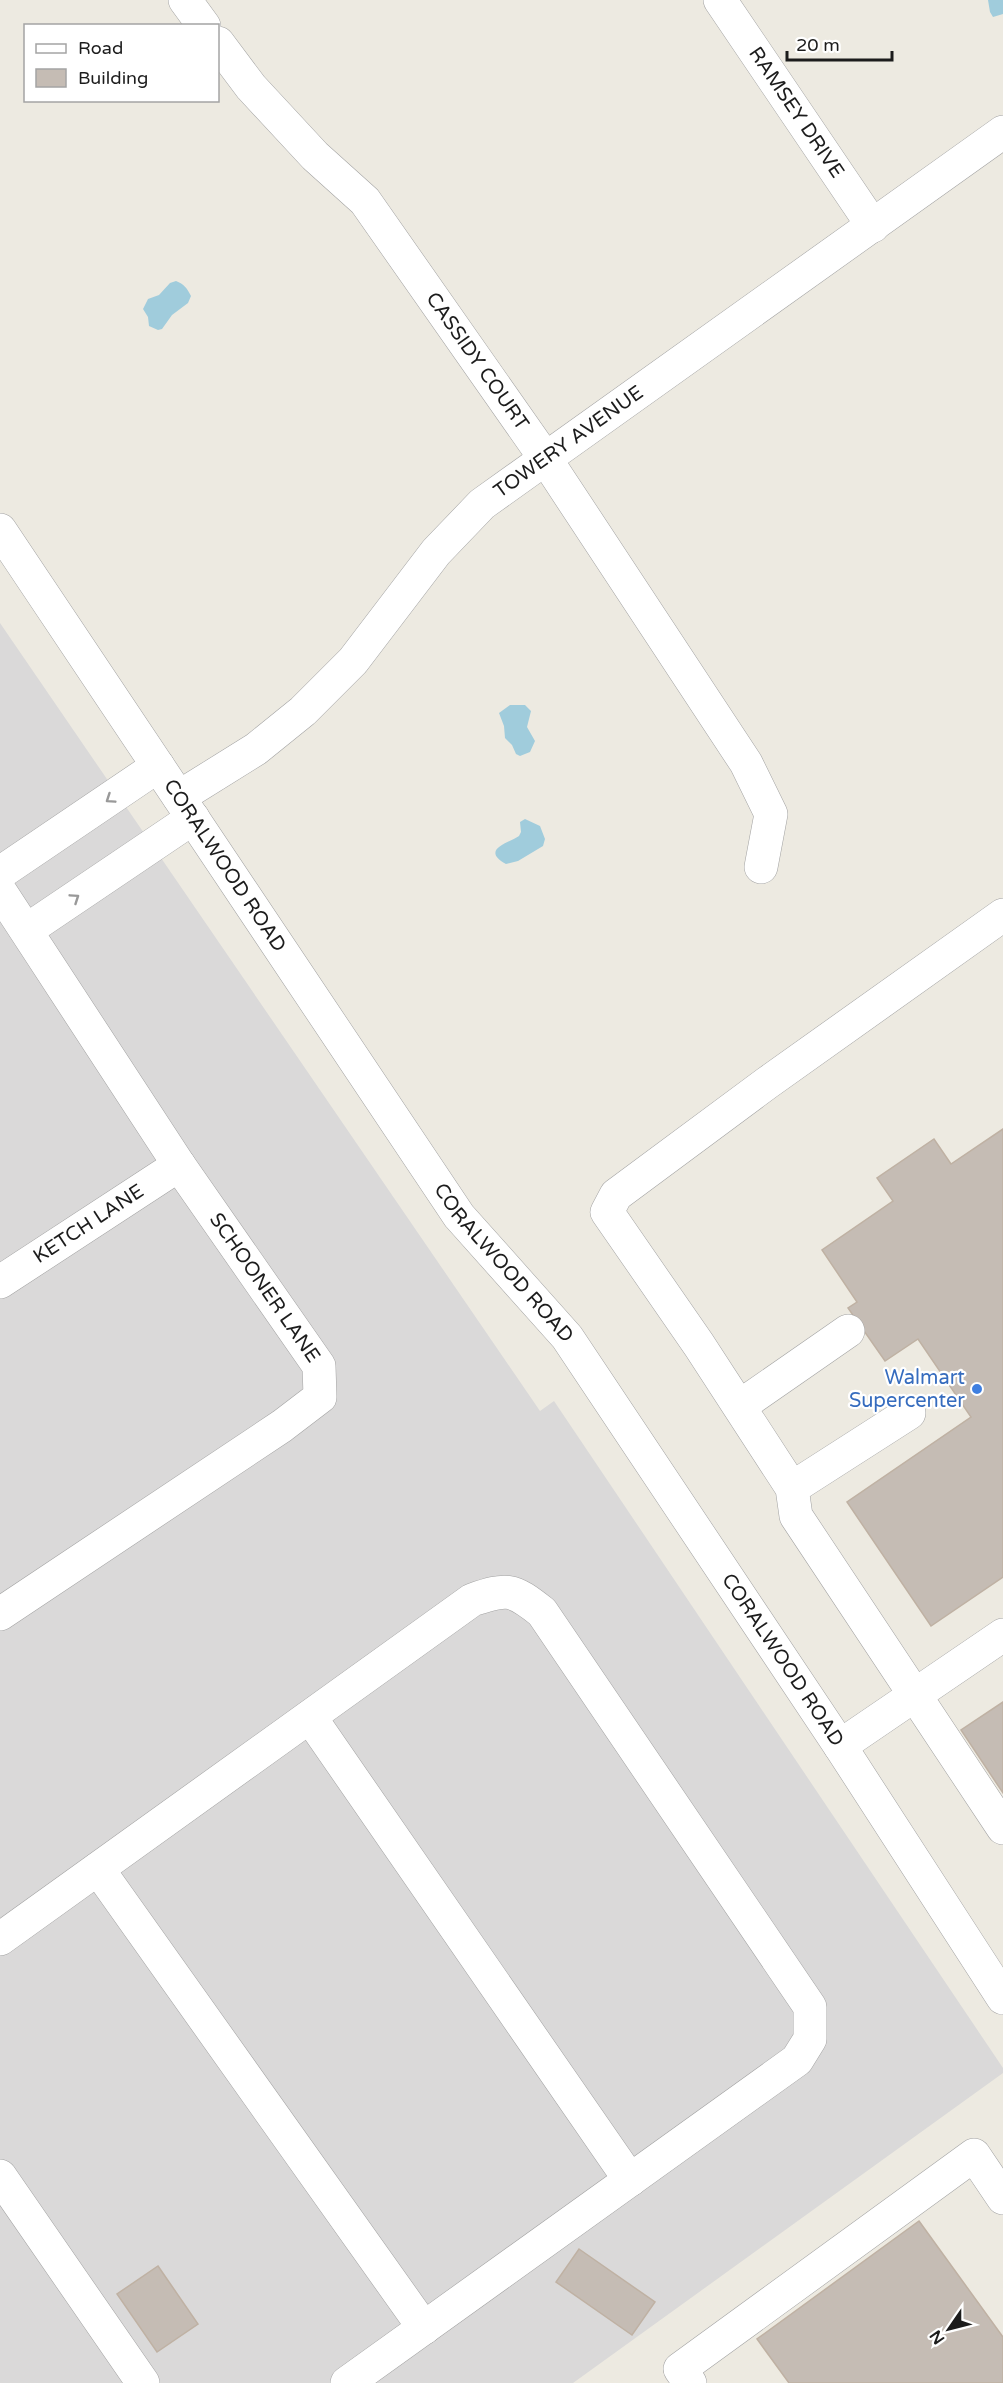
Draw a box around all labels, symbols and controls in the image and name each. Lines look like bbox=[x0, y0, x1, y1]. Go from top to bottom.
legend bbox=[24, 24, 219, 102]
scale bar bbox=[787, 24, 892, 62]
text: 20 m bbox=[796, 34, 840, 56]
text: Road bbox=[78, 37, 123, 59]
street label: RAMSEY DRIVE bbox=[743, 42, 849, 183]
text: Building bbox=[78, 67, 148, 89]
street label: CASSIDY COURT bbox=[421, 288, 534, 435]
street label: TOWERY AVENUE bbox=[489, 381, 648, 503]
street label: CORALWOOD ROAD bbox=[158, 775, 291, 957]
one-way arrow bbox=[106, 792, 117, 803]
one-way arrow bbox=[69, 893, 79, 905]
street label: KETCH LANE bbox=[29, 1179, 148, 1269]
street label: CORALWOOD ROAD bbox=[429, 1179, 578, 1348]
street label: SCHOONER LANE bbox=[204, 1208, 325, 1367]
place label: Walmart Supercenter bbox=[849, 1366, 965, 1413]
marker: Walmart Supercenter bbox=[970, 1382, 984, 1396]
street label: CORALWOOD ROAD bbox=[716, 1569, 849, 1751]
north arrow bbox=[919, 2299, 979, 2359]
text: N bbox=[926, 2326, 949, 2348]

